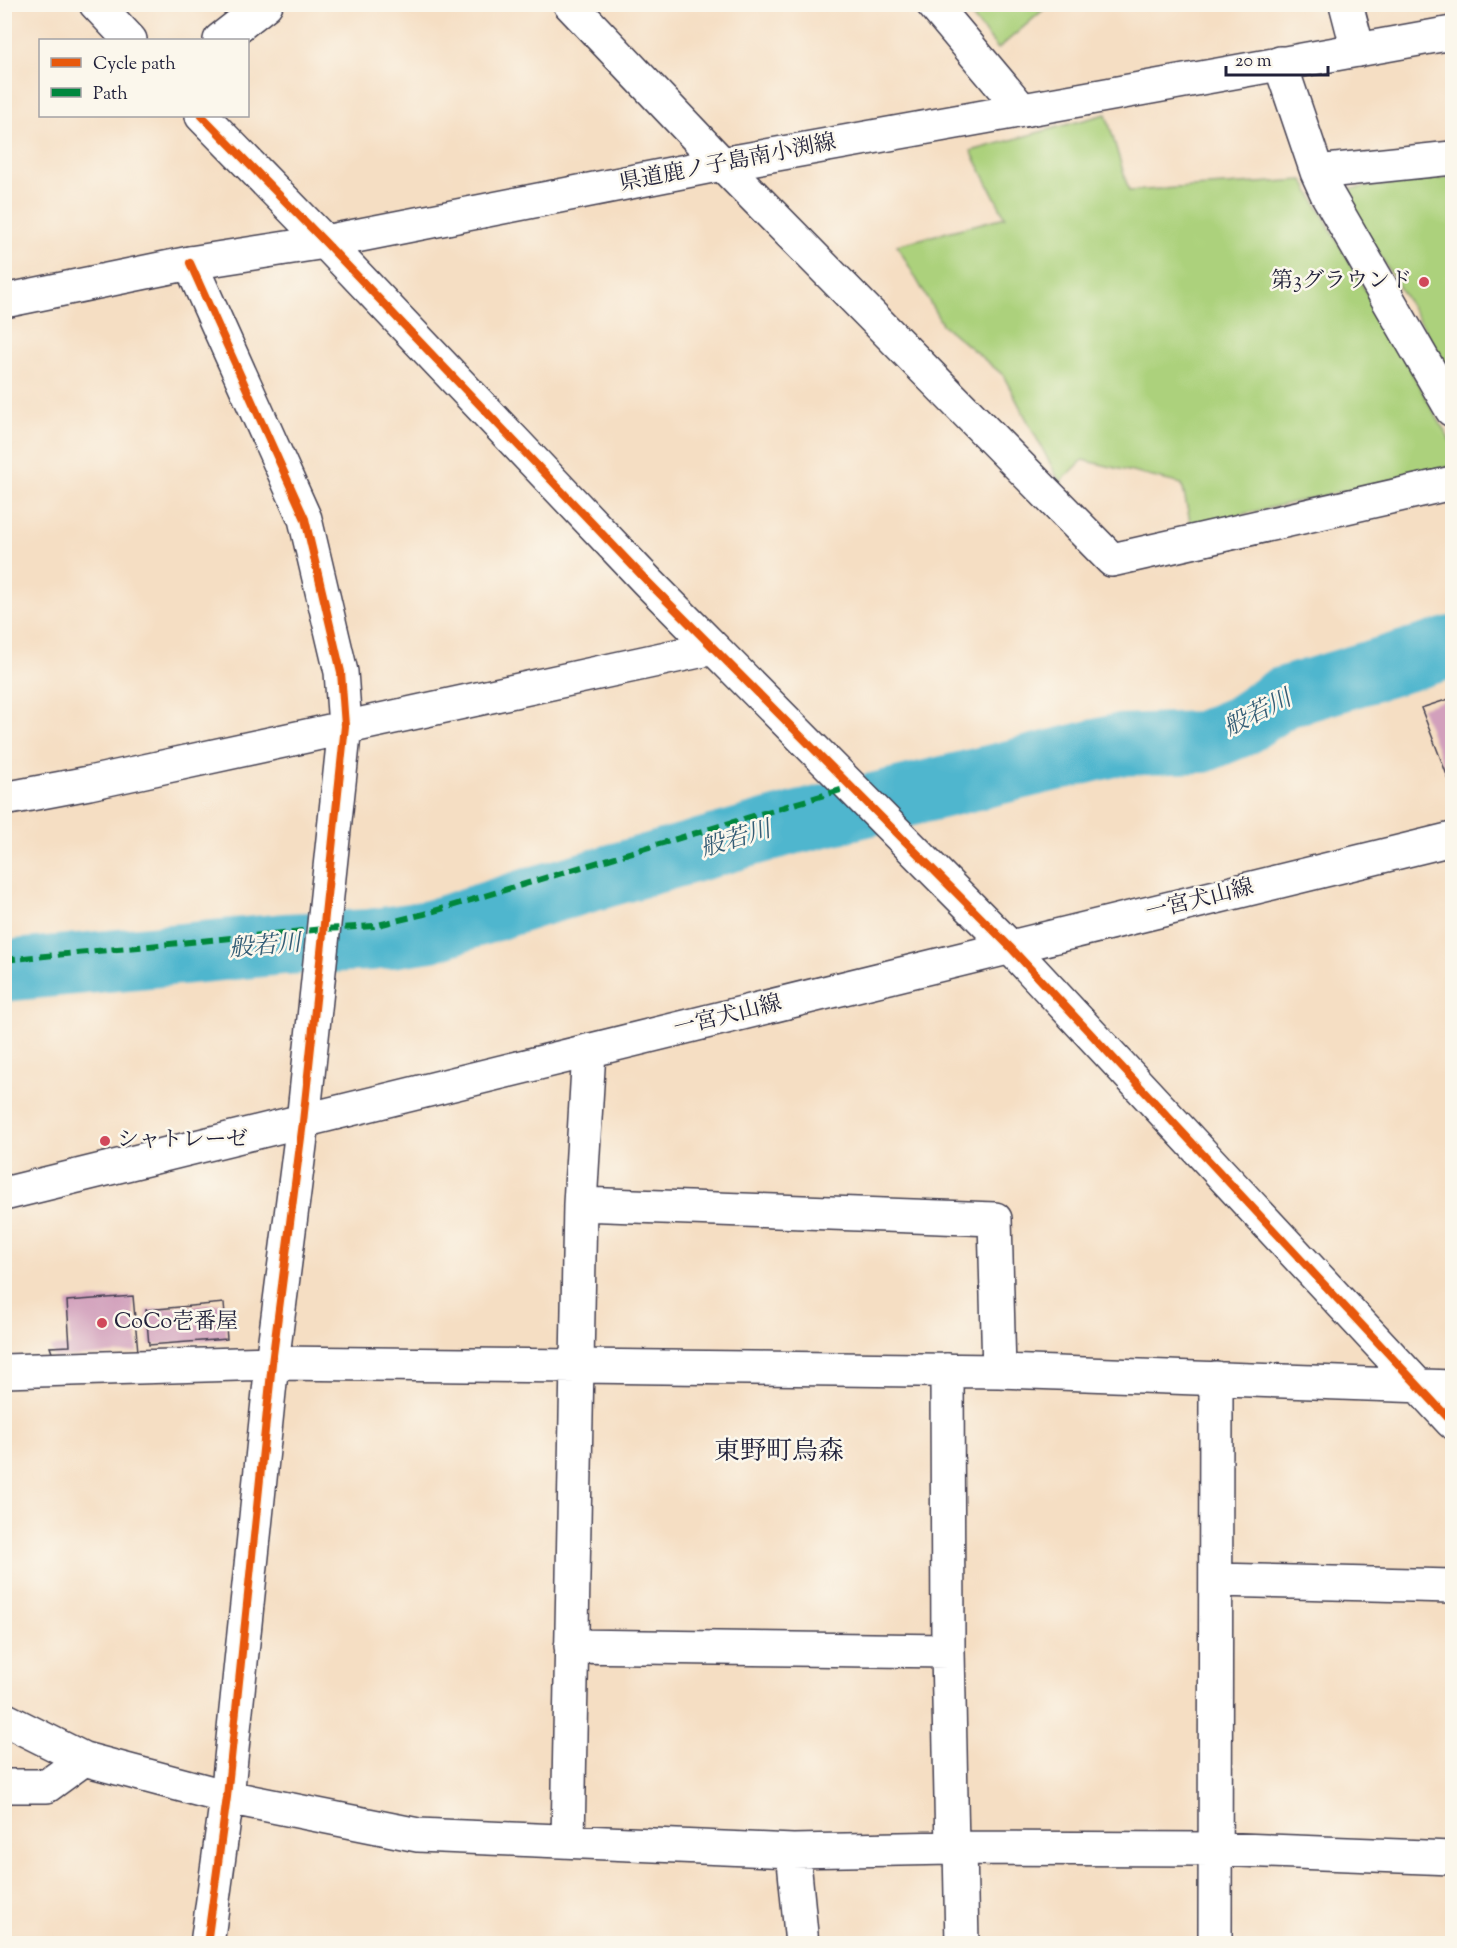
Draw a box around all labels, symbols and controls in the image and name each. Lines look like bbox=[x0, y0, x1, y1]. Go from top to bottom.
legend bbox=[39, 39, 249, 117]
scale bar bbox=[1226, 39, 1328, 77]
text: 20 m bbox=[1235, 49, 1272, 75]
text: Cycle path bbox=[93, 52, 176, 78]
text: Path bbox=[93, 82, 128, 108]
street label: 県道鹿ノ子島南小渕線 bbox=[617, 127, 839, 201]
place label: 第3グラウンド bbox=[1271, 266, 1412, 298]
marker: 第3グラウンド bbox=[1417, 275, 1431, 289]
water label: 般若川 bbox=[1218, 681, 1300, 745]
water label: 般若川 bbox=[697, 812, 778, 867]
street label: 一宮犬山線 bbox=[1143, 872, 1257, 930]
water label: 般若川 bbox=[228, 927, 305, 967]
street label: 一宮犬山線 bbox=[671, 988, 785, 1046]
place label: シャトレーゼ bbox=[117, 1125, 248, 1157]
marker: シャトレーゼ bbox=[98, 1134, 112, 1148]
place label: CoCo壱番屋 bbox=[114, 1307, 238, 1339]
marker: CoCo壱番屋 bbox=[95, 1316, 109, 1330]
district label: 東野町烏森 bbox=[714, 1434, 844, 1471]

